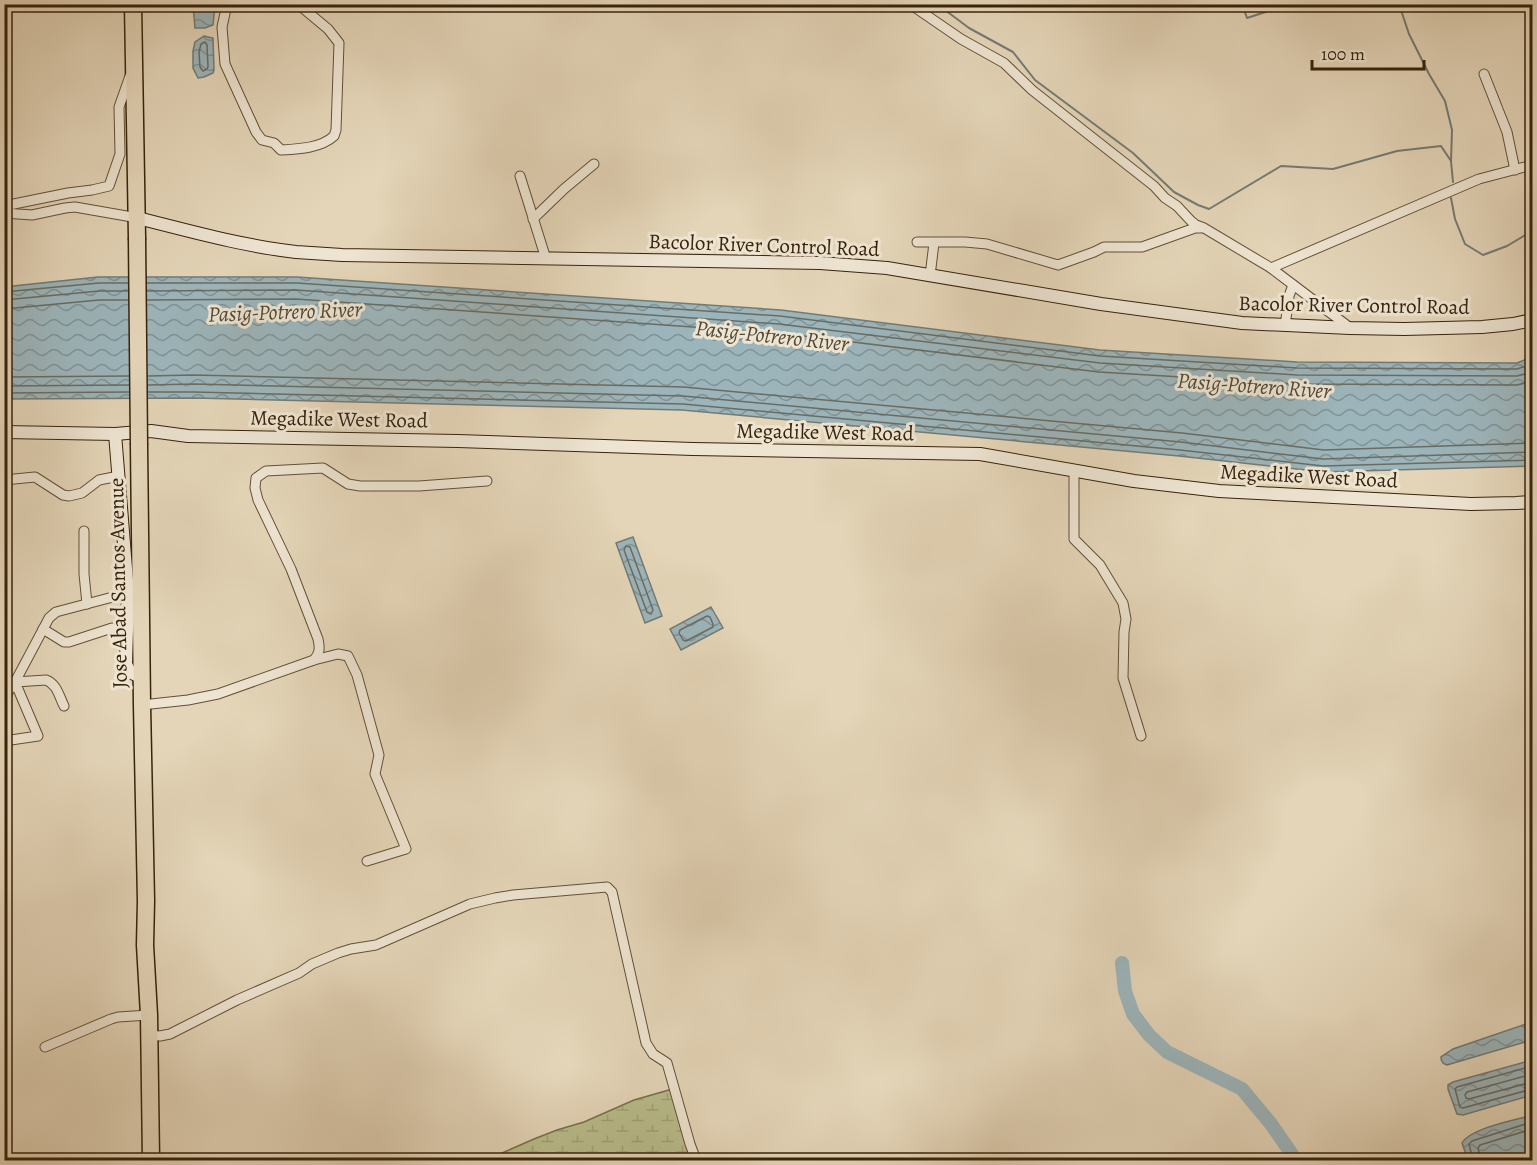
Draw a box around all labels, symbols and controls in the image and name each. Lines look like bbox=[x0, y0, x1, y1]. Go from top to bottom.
scale bar bbox=[1312, 33, 1424, 71]
text: 100 m bbox=[1321, 42, 1365, 66]
street label: Bacolor River Control Road bbox=[648, 227, 881, 263]
street label: Bacolor River Control Road bbox=[1238, 289, 1471, 321]
water label: Pasig-Potrero River bbox=[208, 294, 364, 330]
water label: Pasig-Potrero River bbox=[694, 313, 852, 359]
water label: Pasig-Potrero River bbox=[1176, 366, 1333, 406]
street label: Megadike West Road bbox=[250, 403, 429, 435]
street label: Megadike West Road bbox=[736, 416, 915, 448]
street label: Megadike West Road bbox=[1219, 457, 1399, 495]
street label: Jose Abad Santos Avenue bbox=[102, 477, 134, 689]

